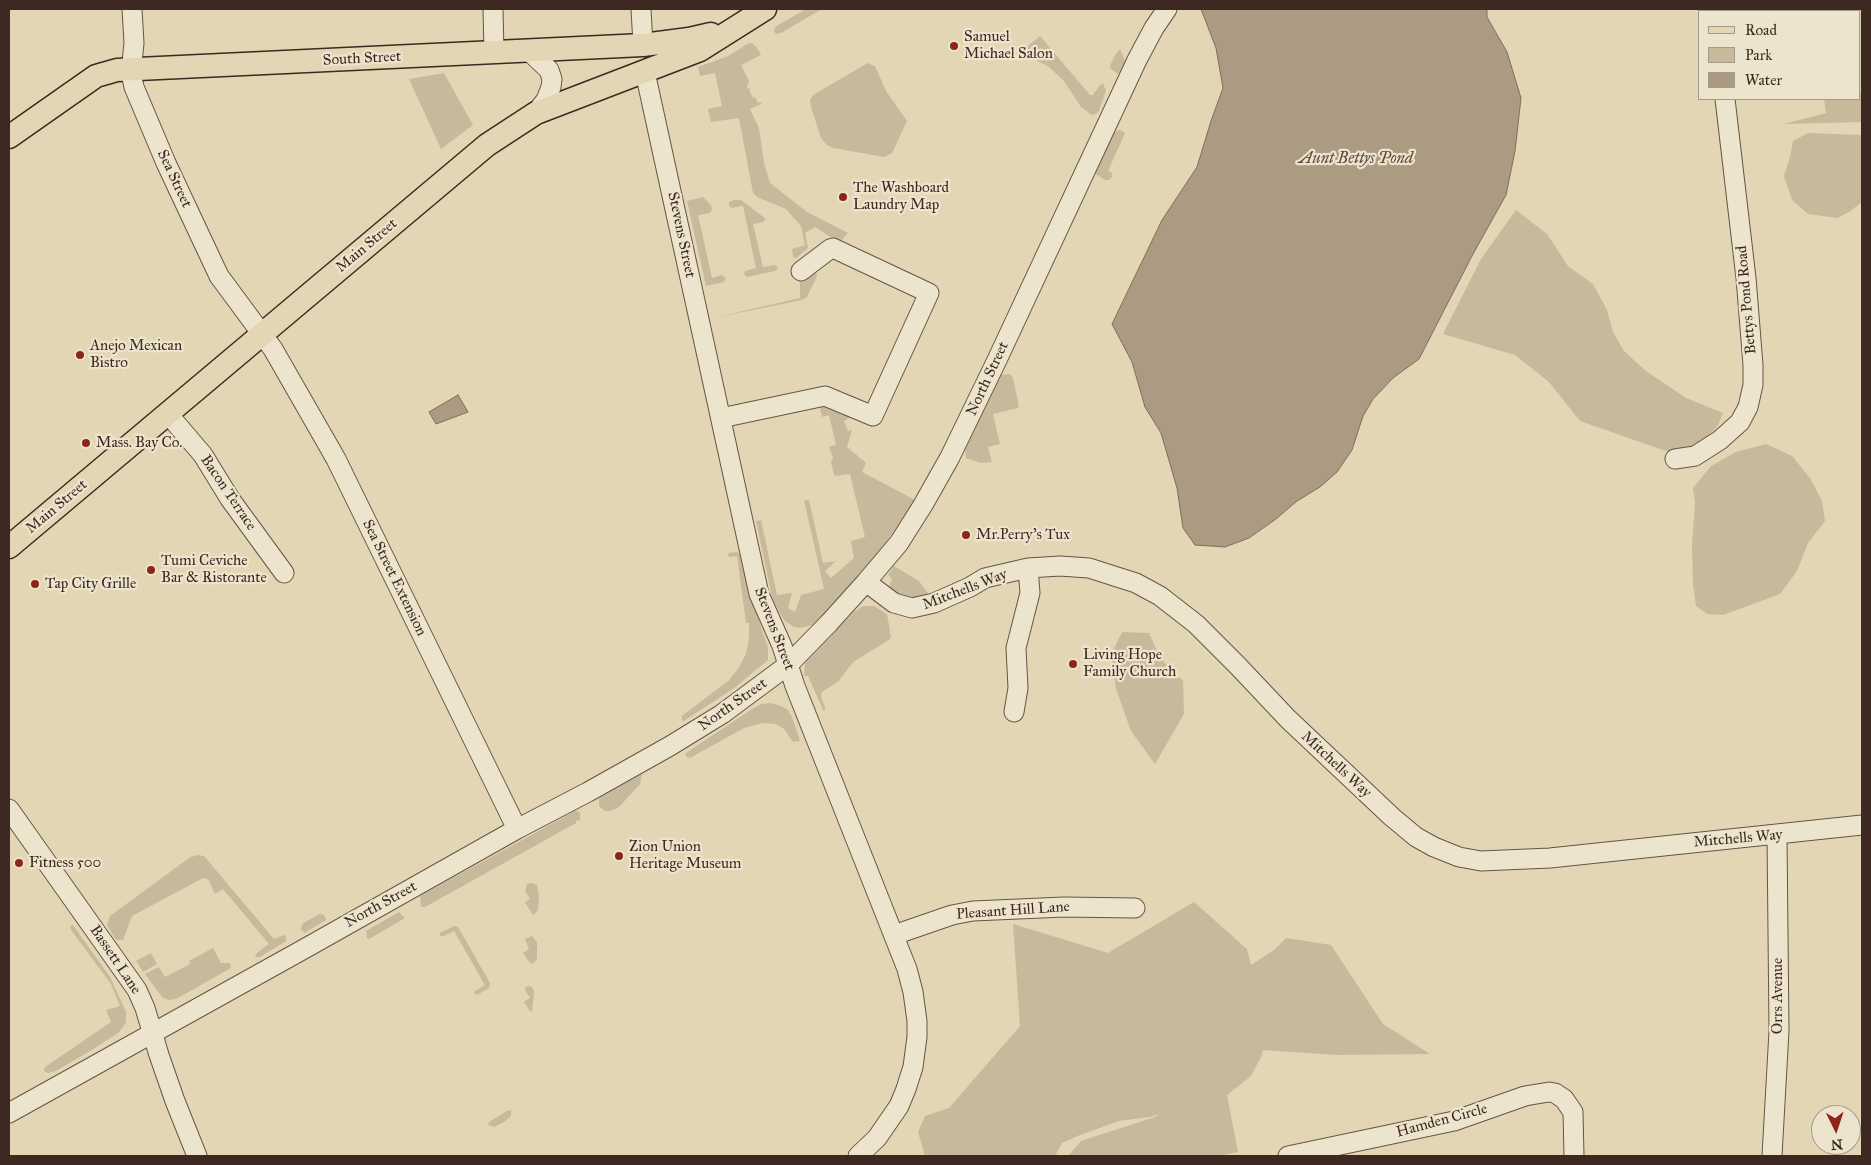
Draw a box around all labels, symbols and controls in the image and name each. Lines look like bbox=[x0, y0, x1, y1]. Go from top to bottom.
legend bbox=[1698, 10, 1861, 100]
text: Road bbox=[1745, 21, 1777, 39]
place label: Samuel Michael Salon bbox=[964, 28, 1053, 63]
marker: Samuel Michael Salon bbox=[948, 40, 960, 52]
text: Park bbox=[1745, 46, 1772, 64]
street label: South Street bbox=[322, 48, 402, 70]
text: Water bbox=[1745, 71, 1782, 89]
street label: Sea Street bbox=[153, 147, 195, 211]
water label: Aunt Bettys Pond bbox=[1299, 149, 1413, 169]
place label: The Washboard Laundry Map bbox=[853, 179, 949, 214]
street label: Stevens Street bbox=[663, 190, 699, 280]
marker: The Washboard Laundry Map bbox=[837, 191, 849, 203]
street label: Main Street bbox=[333, 215, 401, 277]
street label: Bettys Pond Road bbox=[1733, 245, 1761, 355]
place label: Anejo Mexican Bistro bbox=[90, 337, 182, 372]
street label: North Street bbox=[963, 339, 1013, 419]
marker: Anejo Mexican Bistro bbox=[74, 349, 86, 361]
place label: Mass. Bay Co. bbox=[96, 434, 182, 452]
marker: Mass. Bay Co. bbox=[80, 437, 92, 449]
street label: Bacon Terrace bbox=[196, 452, 260, 534]
street label: Main Street bbox=[23, 476, 91, 538]
street label: Sea Street Extension bbox=[358, 517, 430, 639]
place label: Mr.Perry's Tux bbox=[976, 526, 1070, 544]
marker: Mr.Perry's Tux bbox=[960, 529, 972, 541]
place label: Tumi Ceviche Bar & Ristorante bbox=[161, 552, 267, 587]
marker: Tumi Ceviche Bar & Ristorante bbox=[145, 564, 157, 576]
street label: Mitchells Way bbox=[920, 566, 1010, 614]
place label: Tap City Grille bbox=[45, 575, 136, 593]
marker: Tap City Grille bbox=[29, 578, 41, 590]
street label: Stevens Street bbox=[750, 585, 798, 673]
place label: Living Hope Family Church bbox=[1083, 646, 1176, 681]
marker: Living Hope Family Church bbox=[1067, 658, 1079, 670]
street label: North Street bbox=[695, 675, 771, 735]
street label: Mitchells Way bbox=[1297, 728, 1375, 802]
street label: Mitchells Way bbox=[1693, 826, 1783, 852]
place label: Zion Union Heritage Museum bbox=[629, 838, 741, 873]
marker: Zion Union Heritage Museum bbox=[613, 850, 625, 862]
place label: Fitness 500 bbox=[29, 854, 101, 872]
marker: Fitness 500 bbox=[13, 857, 25, 869]
street label: North Street bbox=[342, 878, 420, 932]
street label: Pleasant Hill Lane bbox=[956, 898, 1070, 924]
street label: Bassett Lane bbox=[85, 922, 145, 998]
street label: Orrs Avenue bbox=[1769, 958, 1787, 1034]
street label: Hamden Circle bbox=[1395, 1100, 1489, 1142]
north arrow bbox=[1811, 1105, 1861, 1155]
text: N bbox=[1830, 1136, 1844, 1153]

